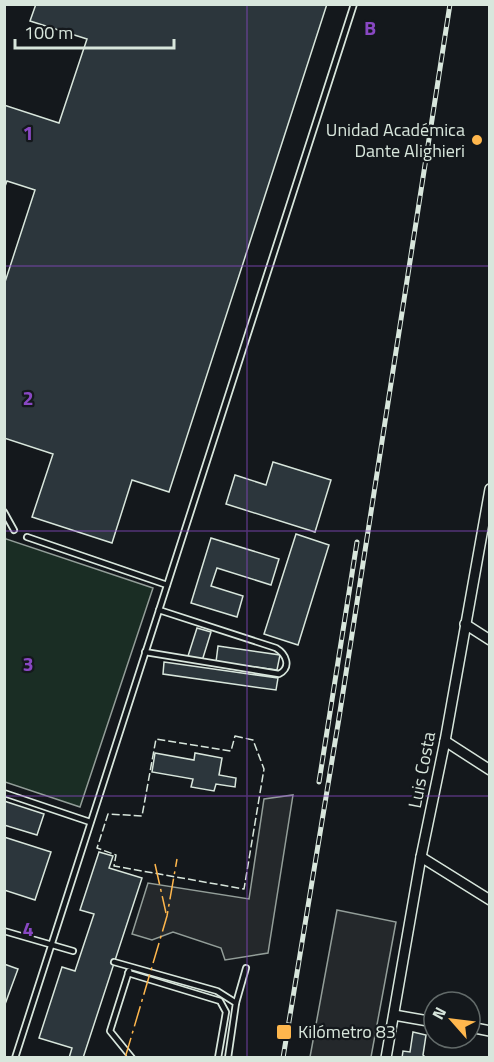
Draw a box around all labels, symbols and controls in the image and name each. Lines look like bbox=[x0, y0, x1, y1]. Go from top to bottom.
scale bar bbox=[15, 12, 174, 50]
text: B bbox=[364, 12, 376, 43]
text: 100 m bbox=[24, 19, 73, 46]
place label: Unidad Académica Dante Alighieri bbox=[326, 116, 465, 164]
text: 1 bbox=[22, 117, 34, 148]
marker: Unidad Académica Dante Alighieri bbox=[470, 133, 484, 147]
text: 2 bbox=[22, 382, 34, 413]
text: 3 bbox=[22, 648, 34, 679]
street label: Luis Costa bbox=[401, 729, 442, 810]
text: 4 bbox=[22, 913, 34, 944]
north arrow bbox=[422, 990, 482, 1050]
text: N bbox=[426, 1002, 452, 1023]
place label: Kilómetro 83 bbox=[298, 1018, 396, 1045]
marker: Kilómetro 83 bbox=[275, 1023, 293, 1041]

